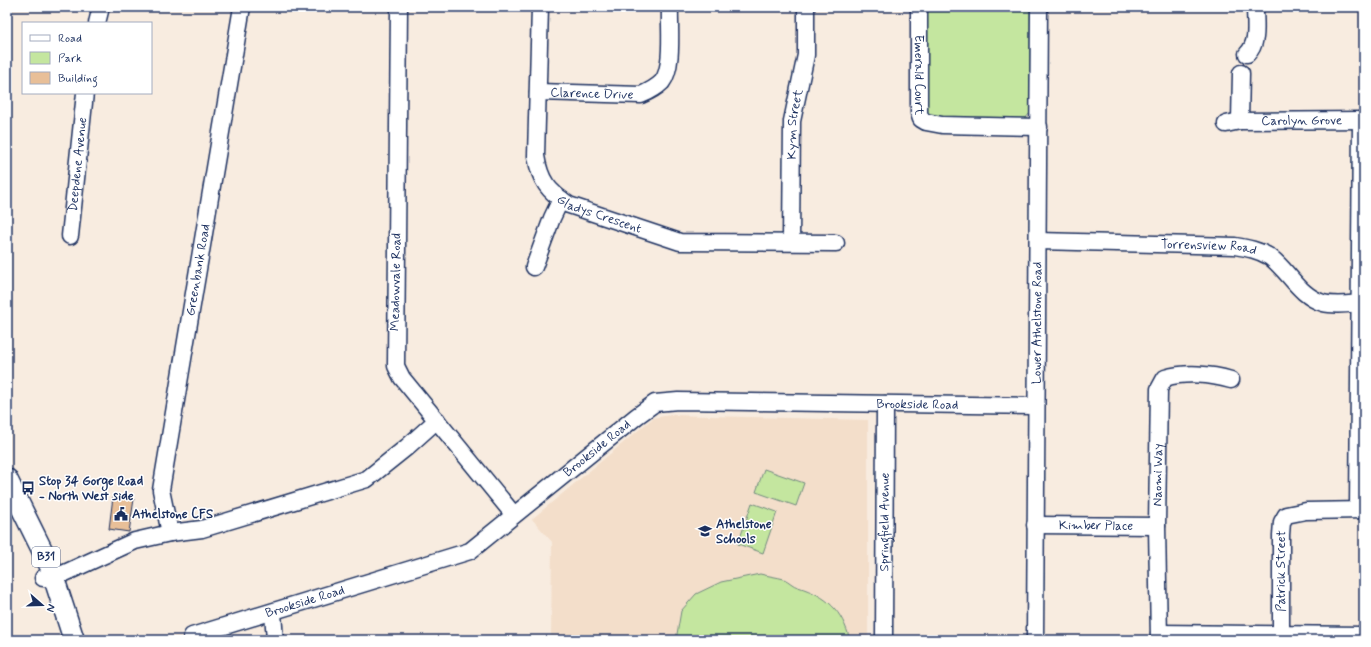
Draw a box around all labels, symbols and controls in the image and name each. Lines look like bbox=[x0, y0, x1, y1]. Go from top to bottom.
legend bbox=[22, 22, 152, 94]
text: Road bbox=[58, 31, 82, 47]
street label: Emerald Court bbox=[911, 35, 928, 116]
text: Park bbox=[58, 51, 82, 67]
text: Building bbox=[58, 71, 98, 88]
street label: Clarence Drive bbox=[550, 84, 634, 103]
street label: Kym Street bbox=[783, 87, 807, 159]
street label: Carolyn Grove bbox=[1261, 112, 1342, 129]
street label: Deepdene Avenue bbox=[64, 116, 91, 212]
street label: Gladys Crescent bbox=[553, 191, 644, 237]
street label: Greenbank Road bbox=[182, 223, 214, 317]
street label: Meadowvale Road bbox=[387, 233, 405, 331]
street label: Torrensview Road bbox=[1161, 236, 1259, 259]
street label: Lower Athelstone Road bbox=[1028, 262, 1046, 384]
street label: Brookside Road bbox=[876, 395, 958, 413]
street label: Brookside Road bbox=[560, 416, 634, 481]
street label: Naomi Way bbox=[1149, 444, 1167, 507]
street label: Springfield Avenue bbox=[876, 472, 895, 571]
place label: Stop 34 Gorge Road - North West side bbox=[39, 473, 144, 505]
bus stop icon: Stop 34 Gorge Road - North West side bbox=[20, 480, 36, 496]
public building icon: Athelstone CFS bbox=[113, 506, 129, 522]
place label: Athelstone CFS bbox=[132, 506, 213, 523]
place label: Athelstone Schools bbox=[716, 516, 772, 548]
street label: Kimber Place bbox=[1059, 517, 1133, 534]
school or university icon: Athelstone Schools bbox=[697, 523, 713, 539]
street label: Patrick Street bbox=[1272, 530, 1290, 612]
road number: B31 bbox=[32, 547, 60, 567]
street label: Brookside Road bbox=[263, 581, 347, 622]
north arrow bbox=[22, 585, 62, 625]
text: N bbox=[43, 602, 58, 614]

